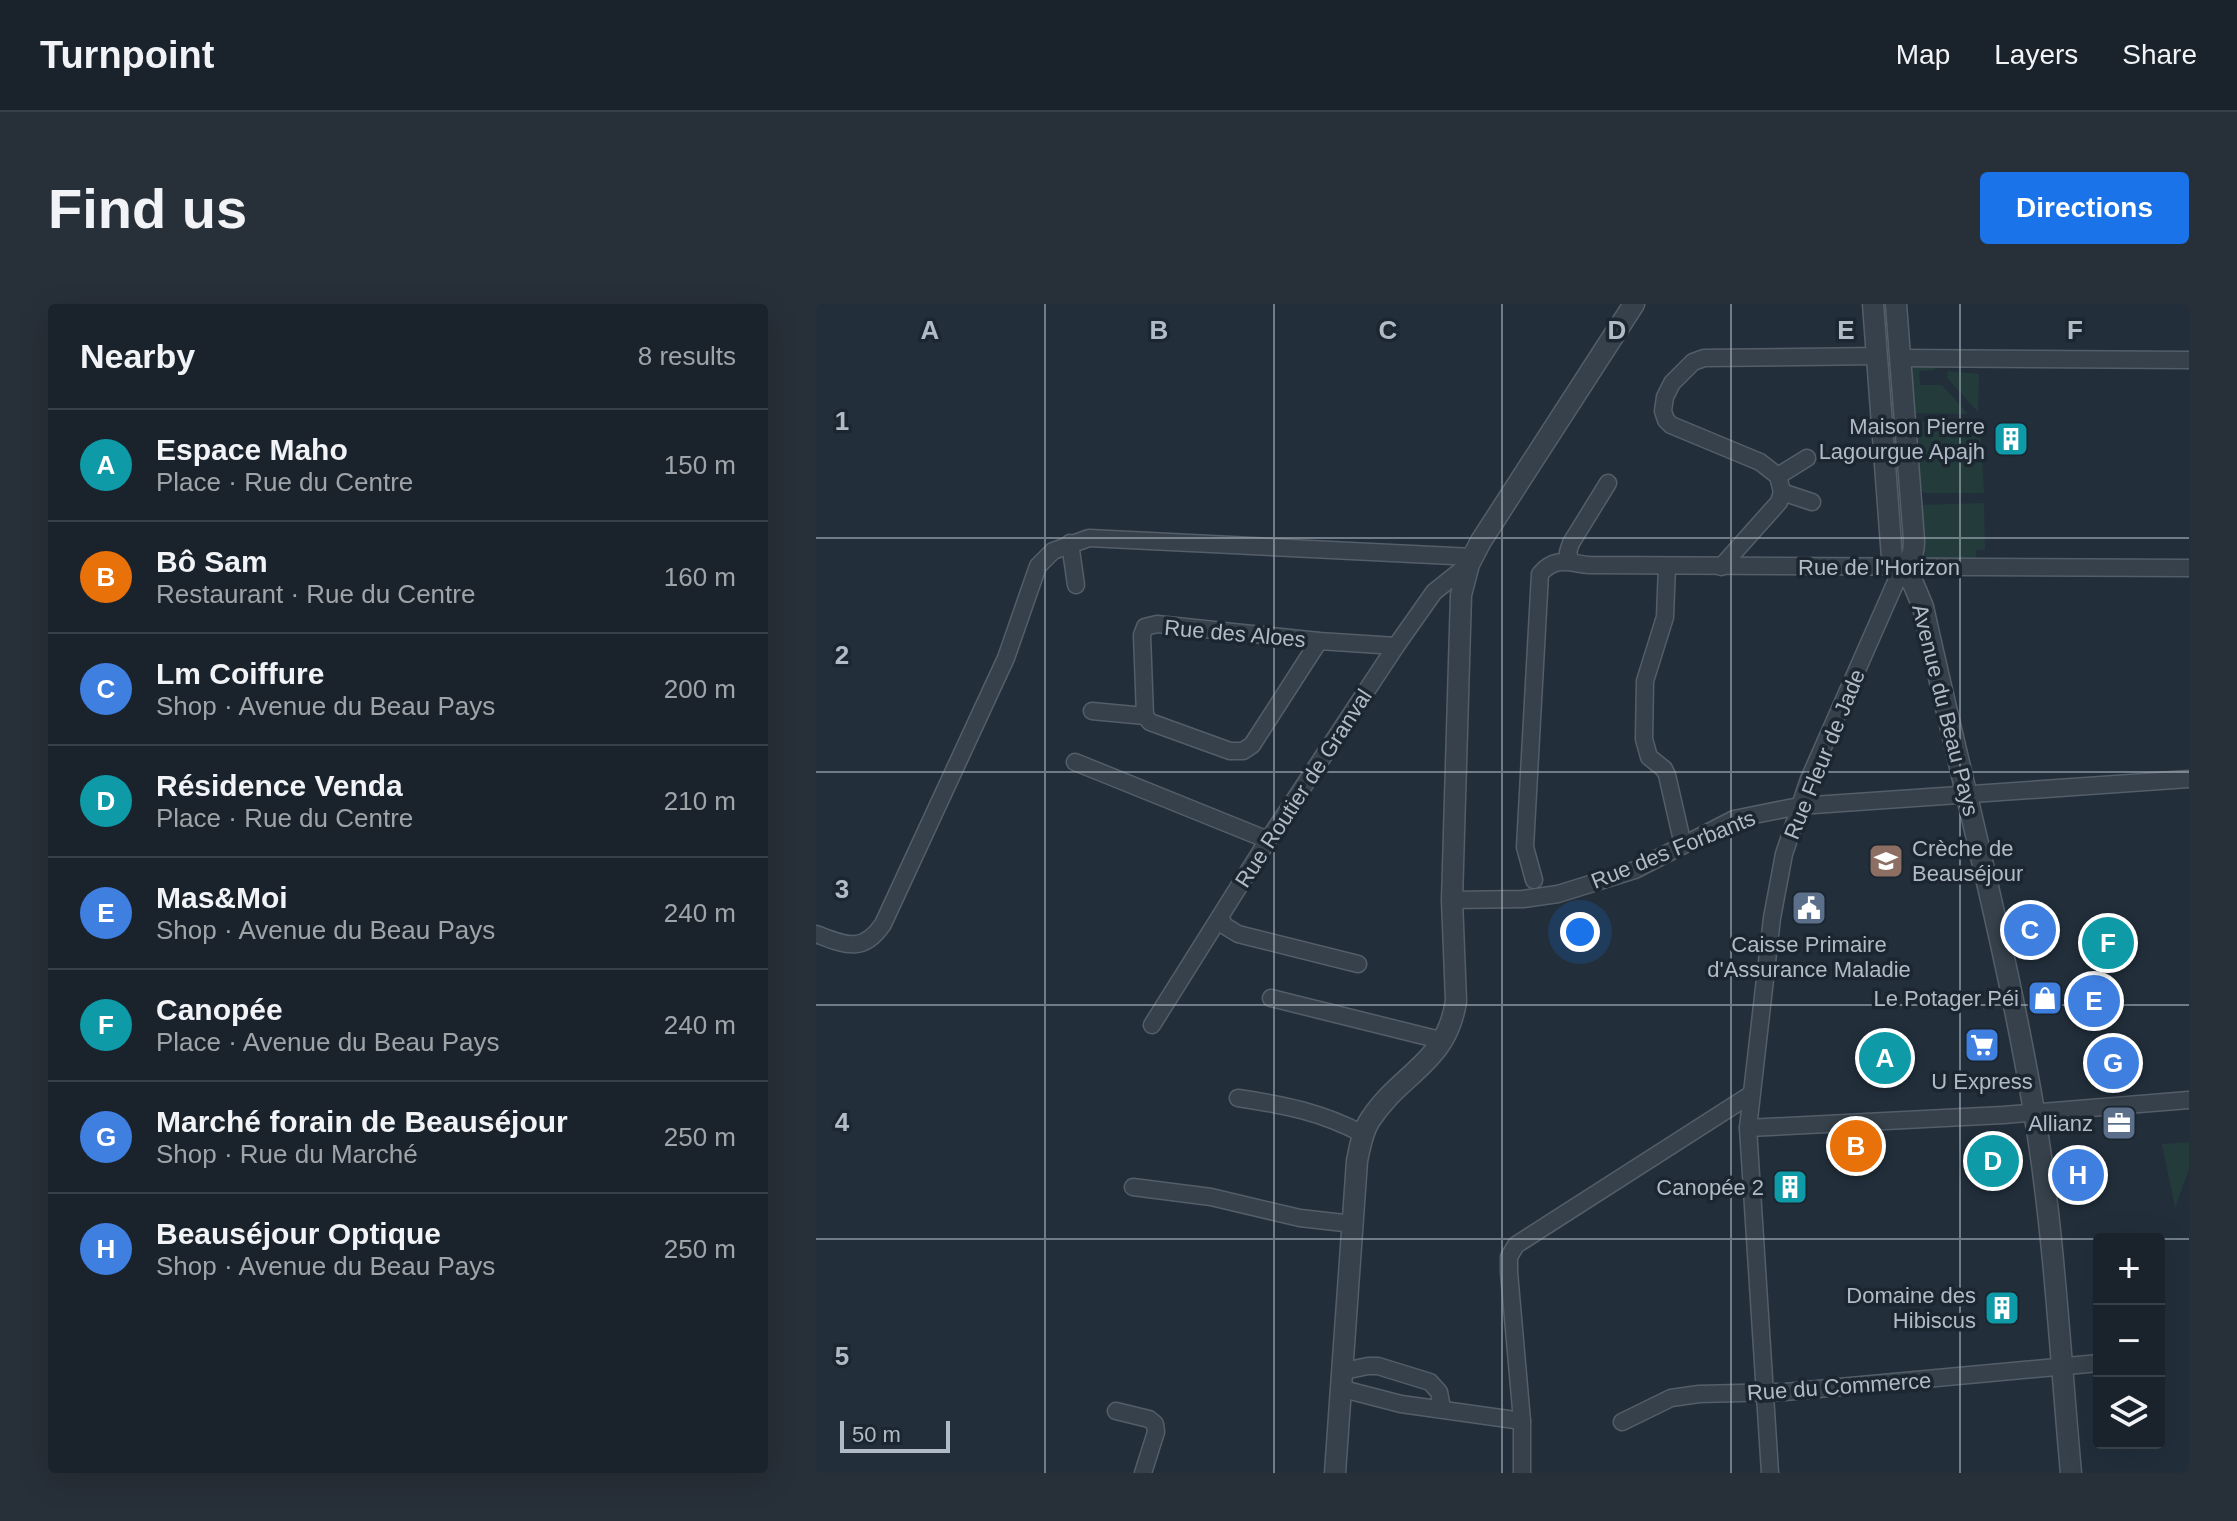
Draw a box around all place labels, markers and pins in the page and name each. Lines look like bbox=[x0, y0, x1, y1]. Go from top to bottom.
place label: Maison Pierre Lagourgue Apajh bbox=[1819, 414, 1985, 464]
building icon: Maison Pierre Lagourgue Apajh bbox=[1992, 420, 2030, 458]
place label: Crèche de Beauséjour bbox=[1912, 836, 2023, 886]
school or university icon: Crèche de Beauséjour bbox=[1867, 842, 1905, 880]
public building icon: Caisse Primaire d'Assurance Maladie bbox=[1790, 889, 1828, 927]
pin: C bbox=[2004, 900, 2056, 960]
pin: F bbox=[2082, 913, 2134, 973]
place label: Caisse Primaire d'Assurance Maladie bbox=[1707, 932, 1911, 982]
pin: E bbox=[2068, 971, 2120, 1031]
shop icon: Le Potager Péi bbox=[2026, 979, 2064, 1017]
place label: Le Potager Péi bbox=[1873, 986, 2019, 1011]
supermarket icon: U Express bbox=[1963, 1026, 2001, 1064]
pin: A bbox=[1859, 1028, 1911, 1088]
pin: G bbox=[2087, 1033, 2139, 1093]
place label: U Express bbox=[1931, 1069, 2033, 1094]
office icon: Allianz bbox=[2100, 1104, 2138, 1142]
place label: Allianz bbox=[2028, 1111, 2093, 1136]
pin: B bbox=[1830, 1116, 1882, 1176]
pin: D bbox=[1967, 1131, 2019, 1191]
pin: H bbox=[2052, 1145, 2104, 1205]
building icon: Canopée 2 bbox=[1771, 1168, 1809, 1206]
place label: Canopée 2 bbox=[1656, 1175, 1764, 1200]
place label: Domaine des Hibiscus bbox=[1846, 1283, 1976, 1333]
building icon: Domaine des Hibiscus bbox=[1983, 1289, 2021, 1327]

